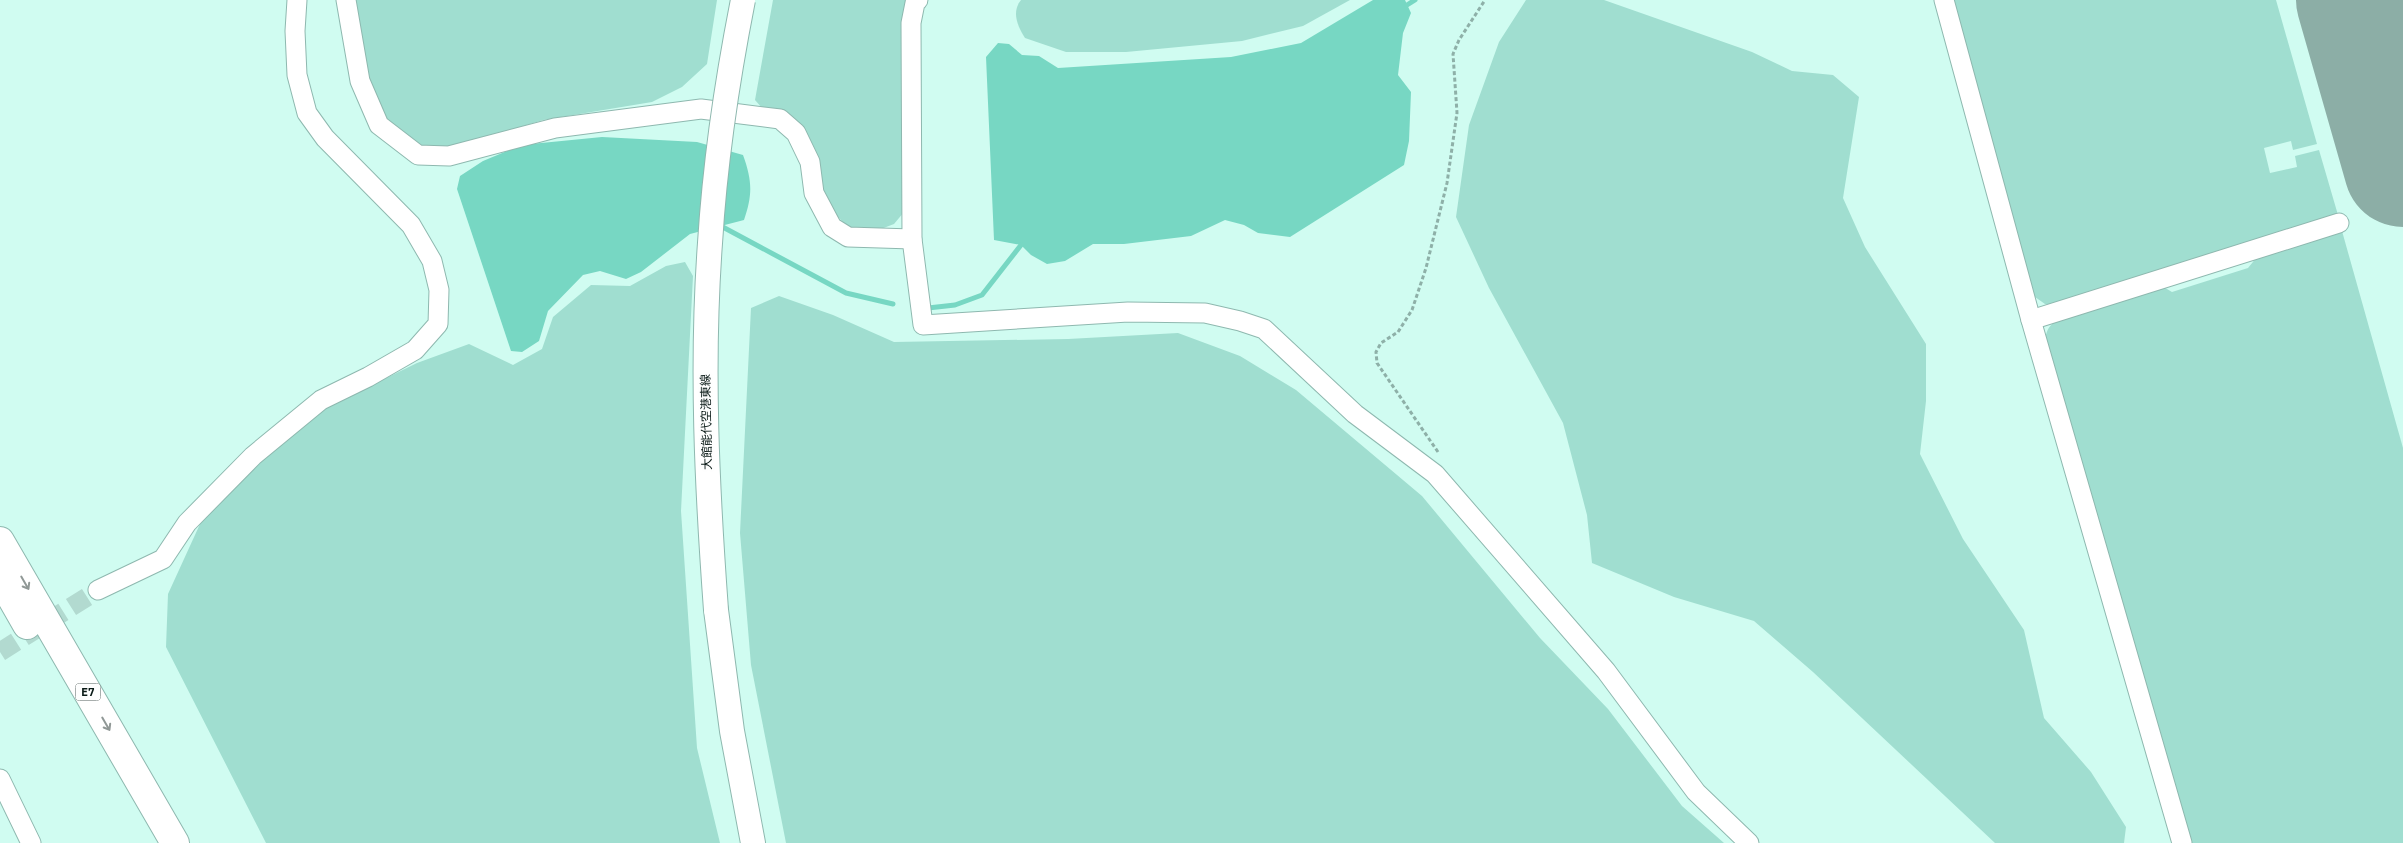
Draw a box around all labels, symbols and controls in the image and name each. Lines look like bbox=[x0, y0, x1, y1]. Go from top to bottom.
street label: 大館能代空港東線 bbox=[698, 374, 714, 470]
one-way arrow bbox=[21, 575, 31, 590]
road number: E7 bbox=[76, 684, 100, 700]
one-way arrow bbox=[102, 716, 112, 730]

